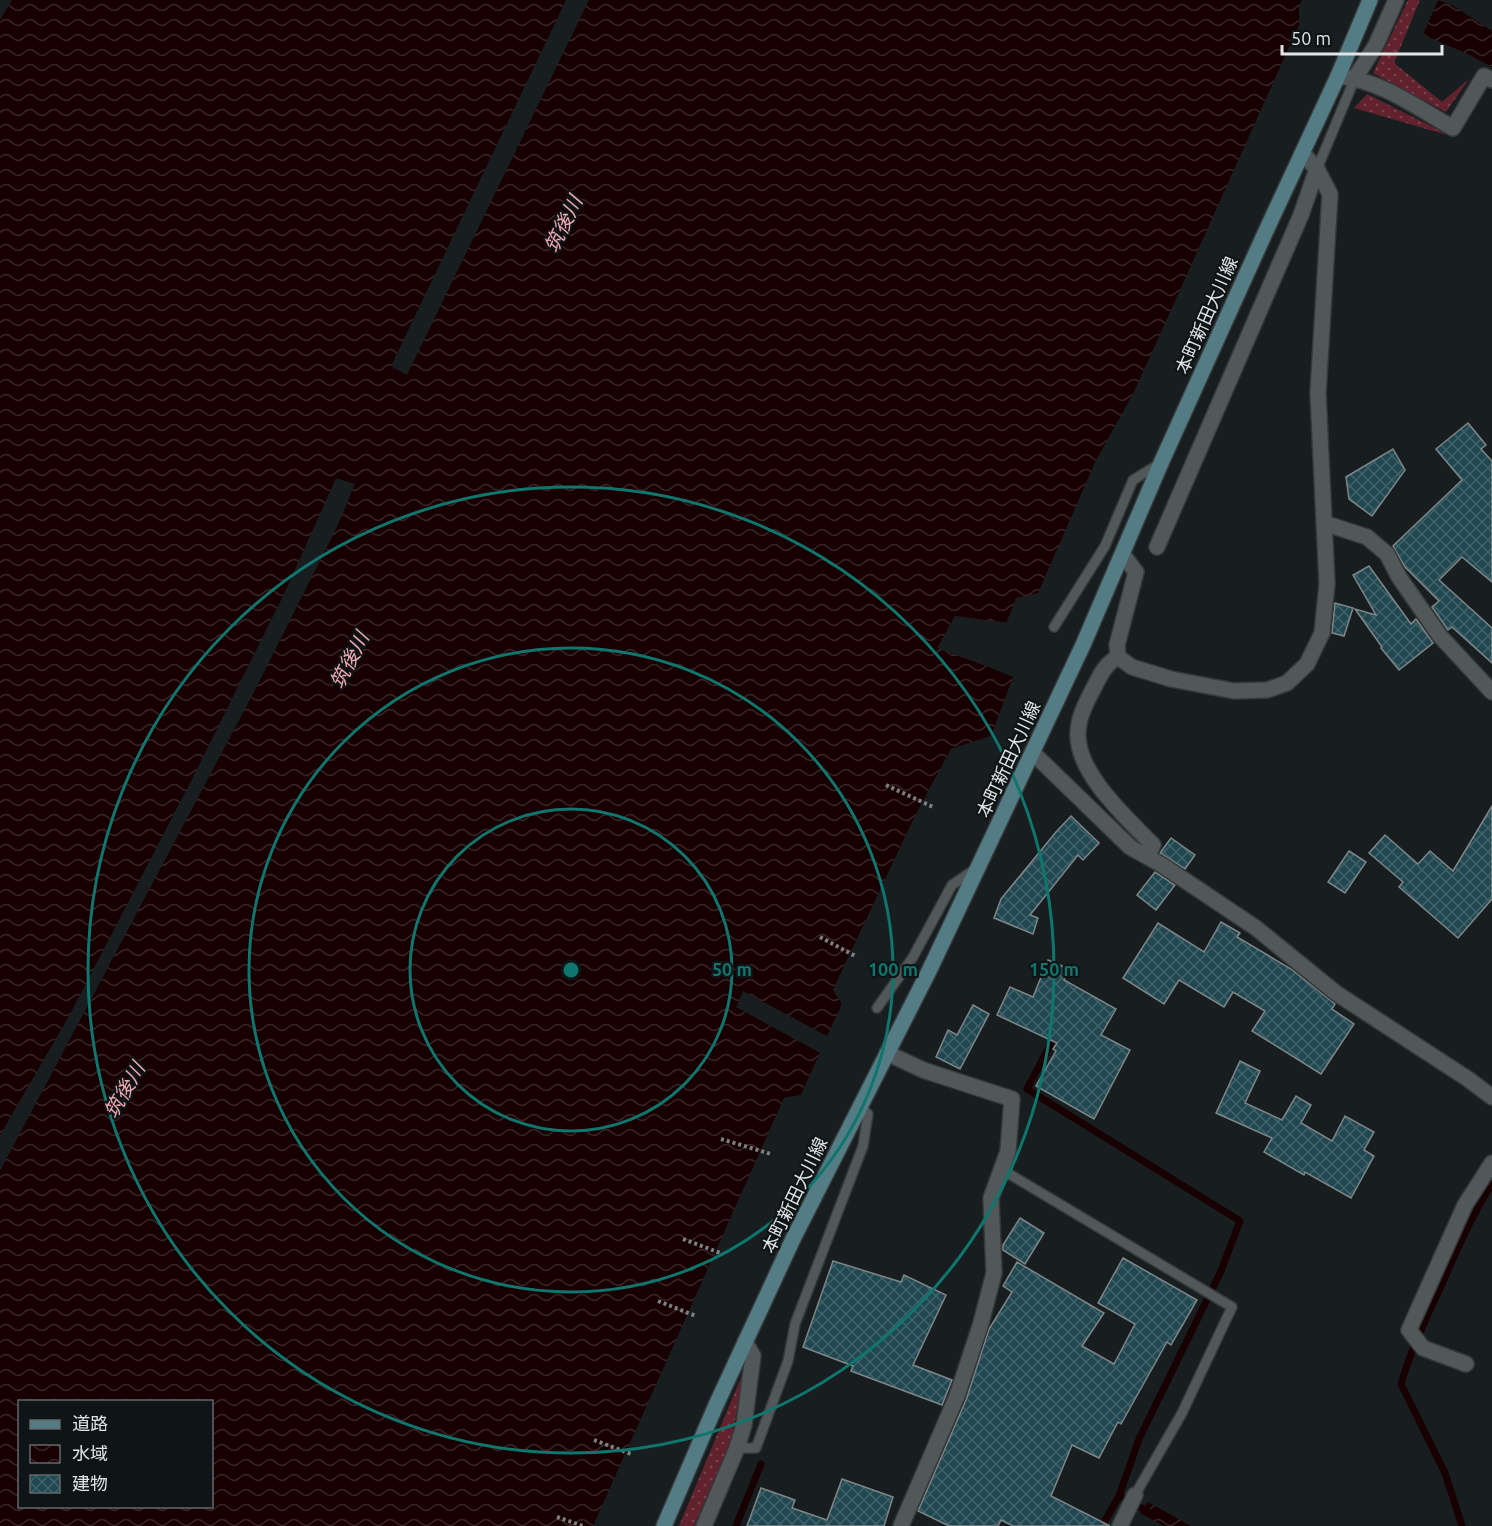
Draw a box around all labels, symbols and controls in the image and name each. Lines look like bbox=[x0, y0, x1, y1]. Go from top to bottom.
scale bar bbox=[1282, 18, 1442, 56]
text: 50 m bbox=[1291, 28, 1331, 48]
water label: 筑後川 bbox=[540, 190, 587, 256]
street label: 本町新田大川線 bbox=[1171, 253, 1241, 377]
water label: 筑後川 bbox=[325, 626, 374, 692]
street label: 本町新田大川線 bbox=[972, 698, 1044, 820]
text: 50 m bbox=[712, 959, 752, 979]
text: 100 m bbox=[868, 959, 918, 979]
text: 150 m bbox=[1029, 959, 1079, 979]
centre of rings bbox=[561, 960, 581, 980]
water label: 筑後川 bbox=[99, 1057, 150, 1122]
street label: 本町新田大川線 bbox=[757, 1134, 831, 1256]
legend bbox=[18, 1400, 213, 1508]
text: 道路 bbox=[72, 1413, 108, 1433]
text: 水域 bbox=[72, 1443, 108, 1463]
text: 建物 bbox=[72, 1473, 108, 1493]

